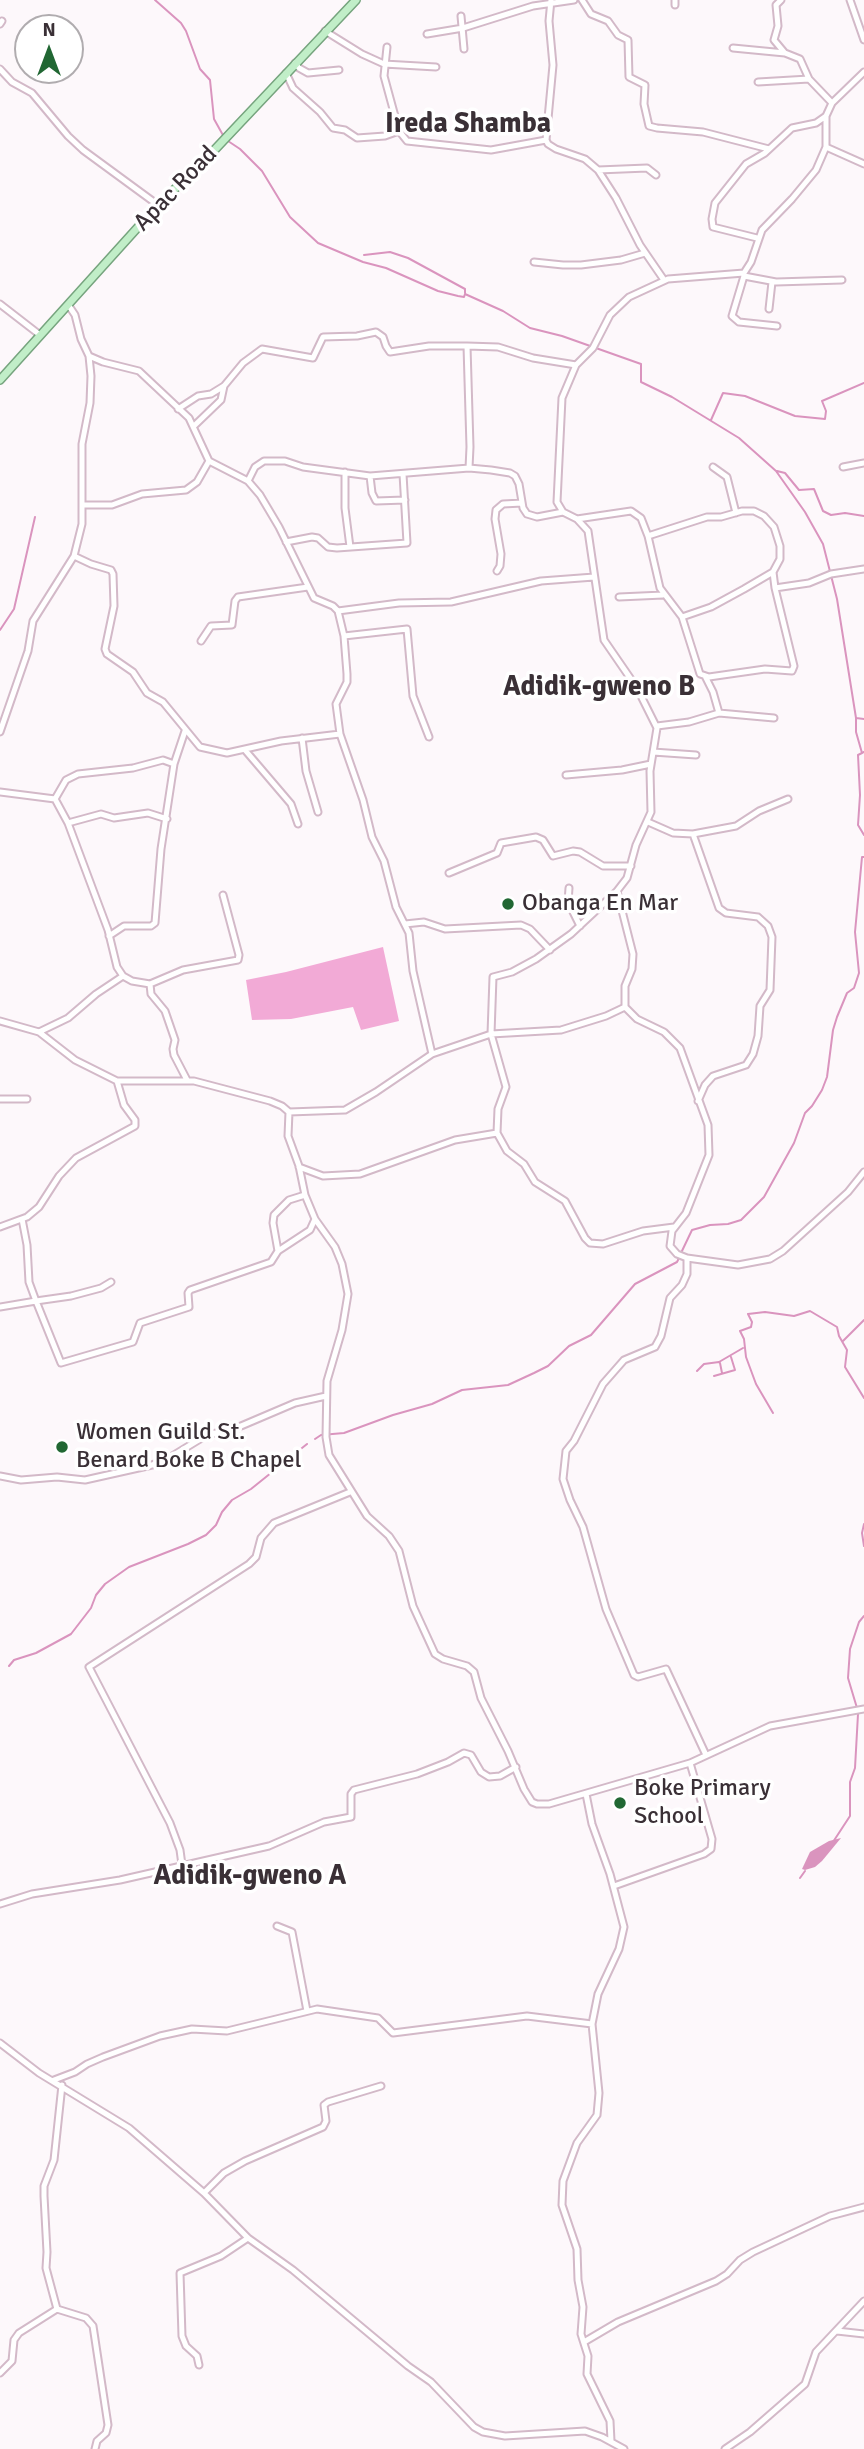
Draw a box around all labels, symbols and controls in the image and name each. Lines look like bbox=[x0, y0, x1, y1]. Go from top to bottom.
north arrow bbox=[14, 14, 84, 84]
text: N bbox=[42, 18, 56, 42]
district label: Ireda Shamba bbox=[385, 108, 551, 142]
street label: Apac Road bbox=[128, 140, 224, 238]
district label: Adidik-gweno B bbox=[503, 671, 695, 705]
place label: Obanga En Mar bbox=[522, 890, 678, 918]
marker: Obanga En Mar bbox=[500, 896, 516, 912]
place label: Women Guild St. Benard Boke B Chapel bbox=[76, 1419, 302, 1475]
marker: Women Guild St. Benard Boke B Chapel bbox=[54, 1439, 70, 1455]
place label: Boke Primary School bbox=[634, 1775, 771, 1831]
marker: Boke Primary School bbox=[612, 1795, 628, 1811]
district label: Adidik-gweno A bbox=[154, 1860, 346, 1894]

